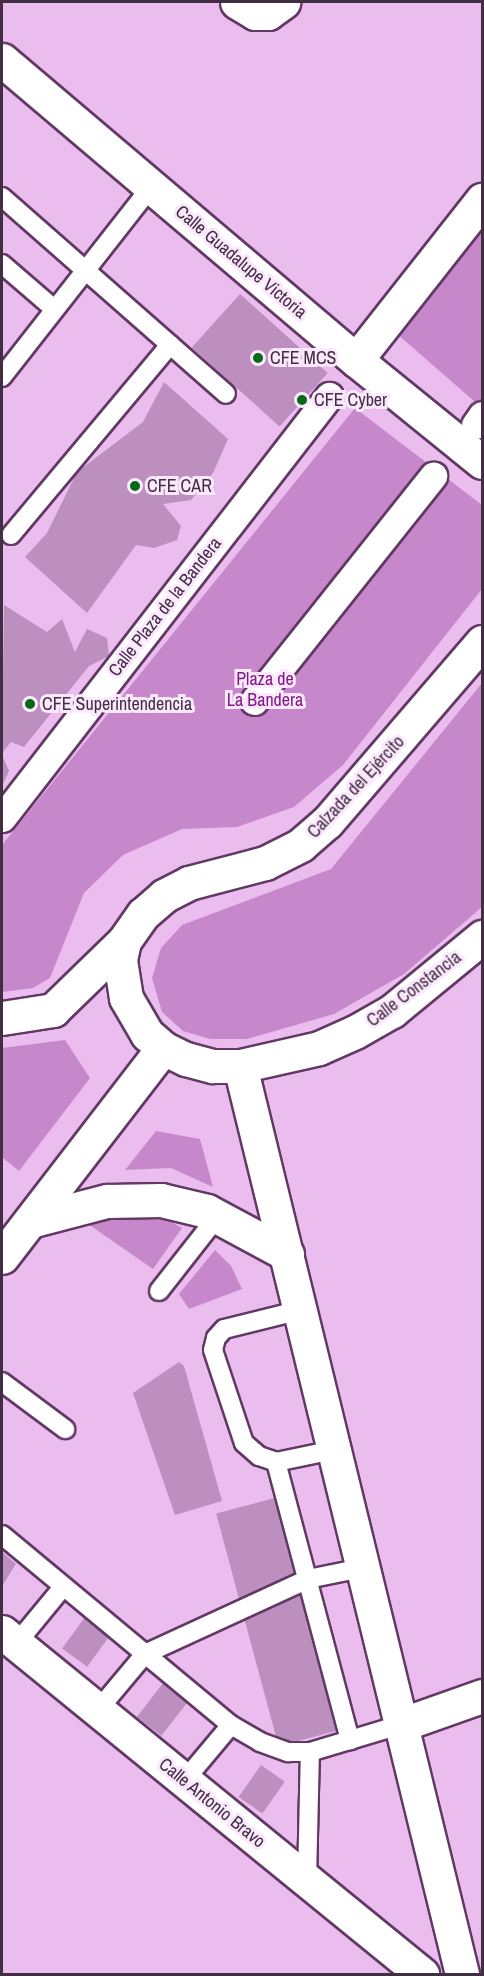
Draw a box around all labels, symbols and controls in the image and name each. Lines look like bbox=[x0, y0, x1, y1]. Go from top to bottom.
street label: Calle Guadalupe Victoria bbox=[171, 201, 311, 323]
place label: CFE MCS bbox=[270, 347, 336, 369]
marker: CFE MCS bbox=[251, 351, 265, 365]
place label: CFE Cyber bbox=[314, 389, 387, 411]
marker: CFE Cyber bbox=[295, 393, 309, 407]
place label: CFE CAR bbox=[147, 475, 212, 497]
marker: CFE CAR bbox=[128, 479, 142, 493]
street label: Calle Plaza de la Bandera bbox=[104, 533, 226, 681]
park label: Plaza de La Bandera bbox=[227, 669, 303, 712]
place label: CFE Superintendencia bbox=[42, 693, 192, 715]
marker: CFE Superintendencia bbox=[23, 697, 37, 711]
street label: Calzada del Ejército bbox=[303, 731, 409, 843]
street label: Calle Constancia bbox=[363, 947, 465, 1031]
street label: Calle Antonio Bravo bbox=[154, 1753, 270, 1853]

